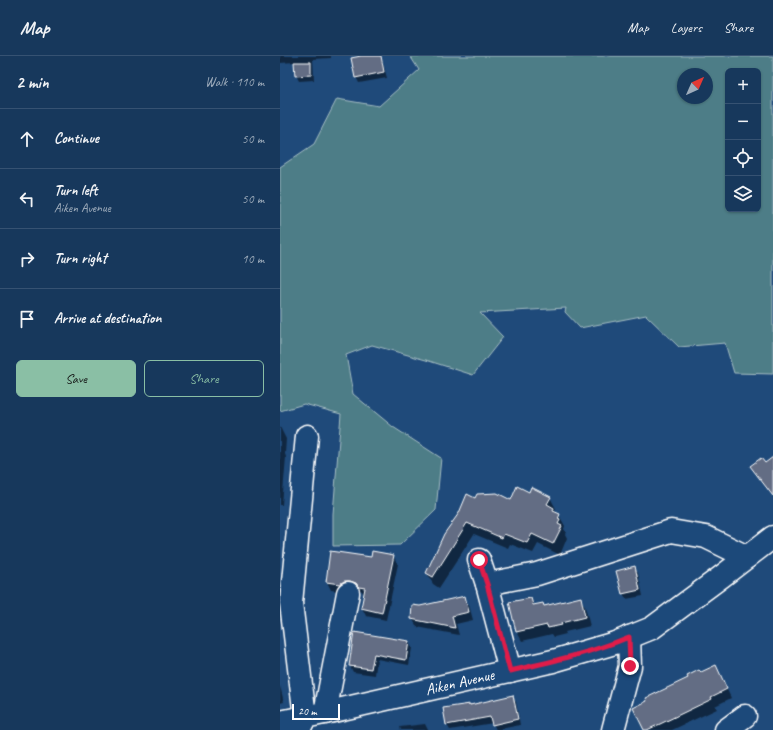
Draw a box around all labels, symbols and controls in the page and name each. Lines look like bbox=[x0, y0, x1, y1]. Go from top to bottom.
text: Map bbox=[20, 16, 50, 40]
text: Map bbox=[627, 19, 649, 36]
text: Layers bbox=[671, 19, 702, 36]
text: Share bbox=[724, 19, 753, 36]
north arrow bbox=[677, 68, 713, 104]
map controls bbox=[725, 68, 761, 212]
button: + bbox=[725, 68, 761, 104]
text: 2 min bbox=[16, 72, 49, 93]
text: Walk · 110 m bbox=[205, 74, 264, 90]
button: − bbox=[725, 104, 761, 140]
icon: ahead bbox=[16, 128, 38, 150]
text: Continue bbox=[54, 129, 99, 148]
text: 50 m bbox=[242, 131, 264, 147]
button: locate bbox=[725, 140, 761, 176]
button: layers bbox=[725, 176, 761, 212]
text: Turn left bbox=[54, 181, 97, 200]
icon: left bbox=[16, 188, 38, 210]
text: 50 m bbox=[242, 191, 264, 207]
text: Aiken Avenue bbox=[54, 200, 111, 216]
icon: right bbox=[16, 248, 38, 270]
text: Turn right bbox=[54, 249, 107, 268]
text: 10 m bbox=[242, 251, 264, 267]
icon: arrive bbox=[16, 308, 38, 330]
text: Arrive at destination bbox=[54, 309, 161, 328]
button: Save bbox=[16, 360, 136, 397]
button: Share bbox=[144, 360, 264, 397]
route start bbox=[470, 551, 488, 569]
route end bbox=[621, 657, 639, 675]
street label: Aiken Avenue bbox=[423, 664, 498, 700]
scale bar bbox=[292, 702, 340, 721]
text: 20 m bbox=[298, 704, 317, 718]

